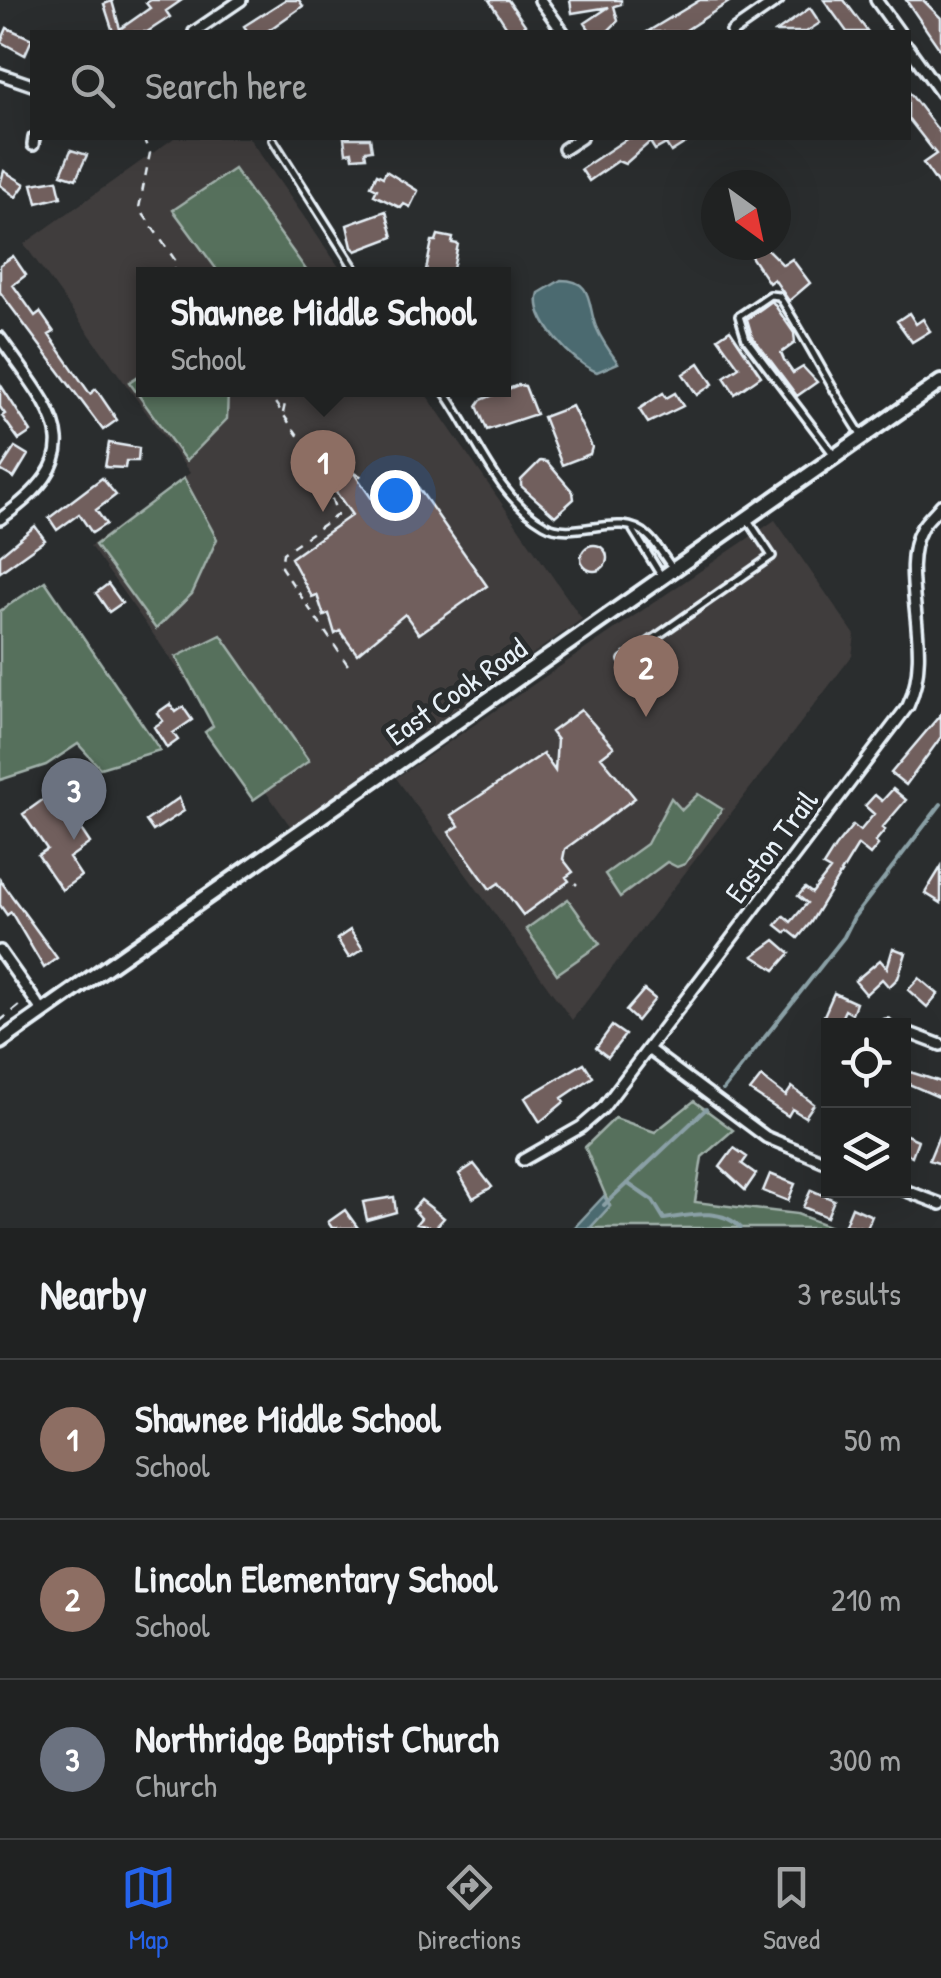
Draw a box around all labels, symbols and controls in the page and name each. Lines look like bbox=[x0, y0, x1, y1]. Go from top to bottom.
search box bbox=[30, 30, 911, 140]
icon: search bbox=[65, 58, 120, 113]
text: Search here bbox=[145, 59, 307, 111]
north arrow bbox=[701, 170, 791, 260]
popup bbox=[136, 267, 511, 397]
text: Shawnee Middle School bbox=[171, 285, 476, 337]
text: School bbox=[171, 337, 246, 380]
pin: 1 bbox=[290, 430, 356, 512]
your location bbox=[370, 470, 421, 521]
street label: East Cook Road bbox=[378, 628, 534, 754]
pin: 2 bbox=[614, 634, 678, 717]
pin: 3 bbox=[42, 758, 106, 840]
street label: Easton Trail bbox=[715, 781, 827, 911]
map controls bbox=[821, 1018, 911, 1198]
button: locate bbox=[821, 1018, 911, 1108]
button: layers bbox=[821, 1108, 911, 1198]
text: Nearby bbox=[40, 1265, 147, 1322]
text: 3 results bbox=[797, 1272, 901, 1315]
text: Shawnee Middle School bbox=[135, 1392, 441, 1444]
text: 1 bbox=[67, 1418, 78, 1461]
text: 50 m bbox=[844, 1418, 901, 1461]
text: School bbox=[135, 1444, 210, 1487]
text: Lincoln Elementary School bbox=[135, 1552, 497, 1604]
text: 2 bbox=[65, 1578, 80, 1621]
text: 210 m bbox=[831, 1578, 901, 1621]
text: School bbox=[135, 1604, 210, 1647]
text: Northridge Baptist Church bbox=[135, 1712, 499, 1764]
text: 3 bbox=[65, 1738, 80, 1781]
text: 300 m bbox=[829, 1738, 901, 1781]
text: Church bbox=[135, 1764, 217, 1807]
tab: Map bbox=[121, 1860, 176, 1958]
tab: Directions bbox=[418, 1860, 521, 1958]
tab: Saved bbox=[763, 1860, 820, 1958]

